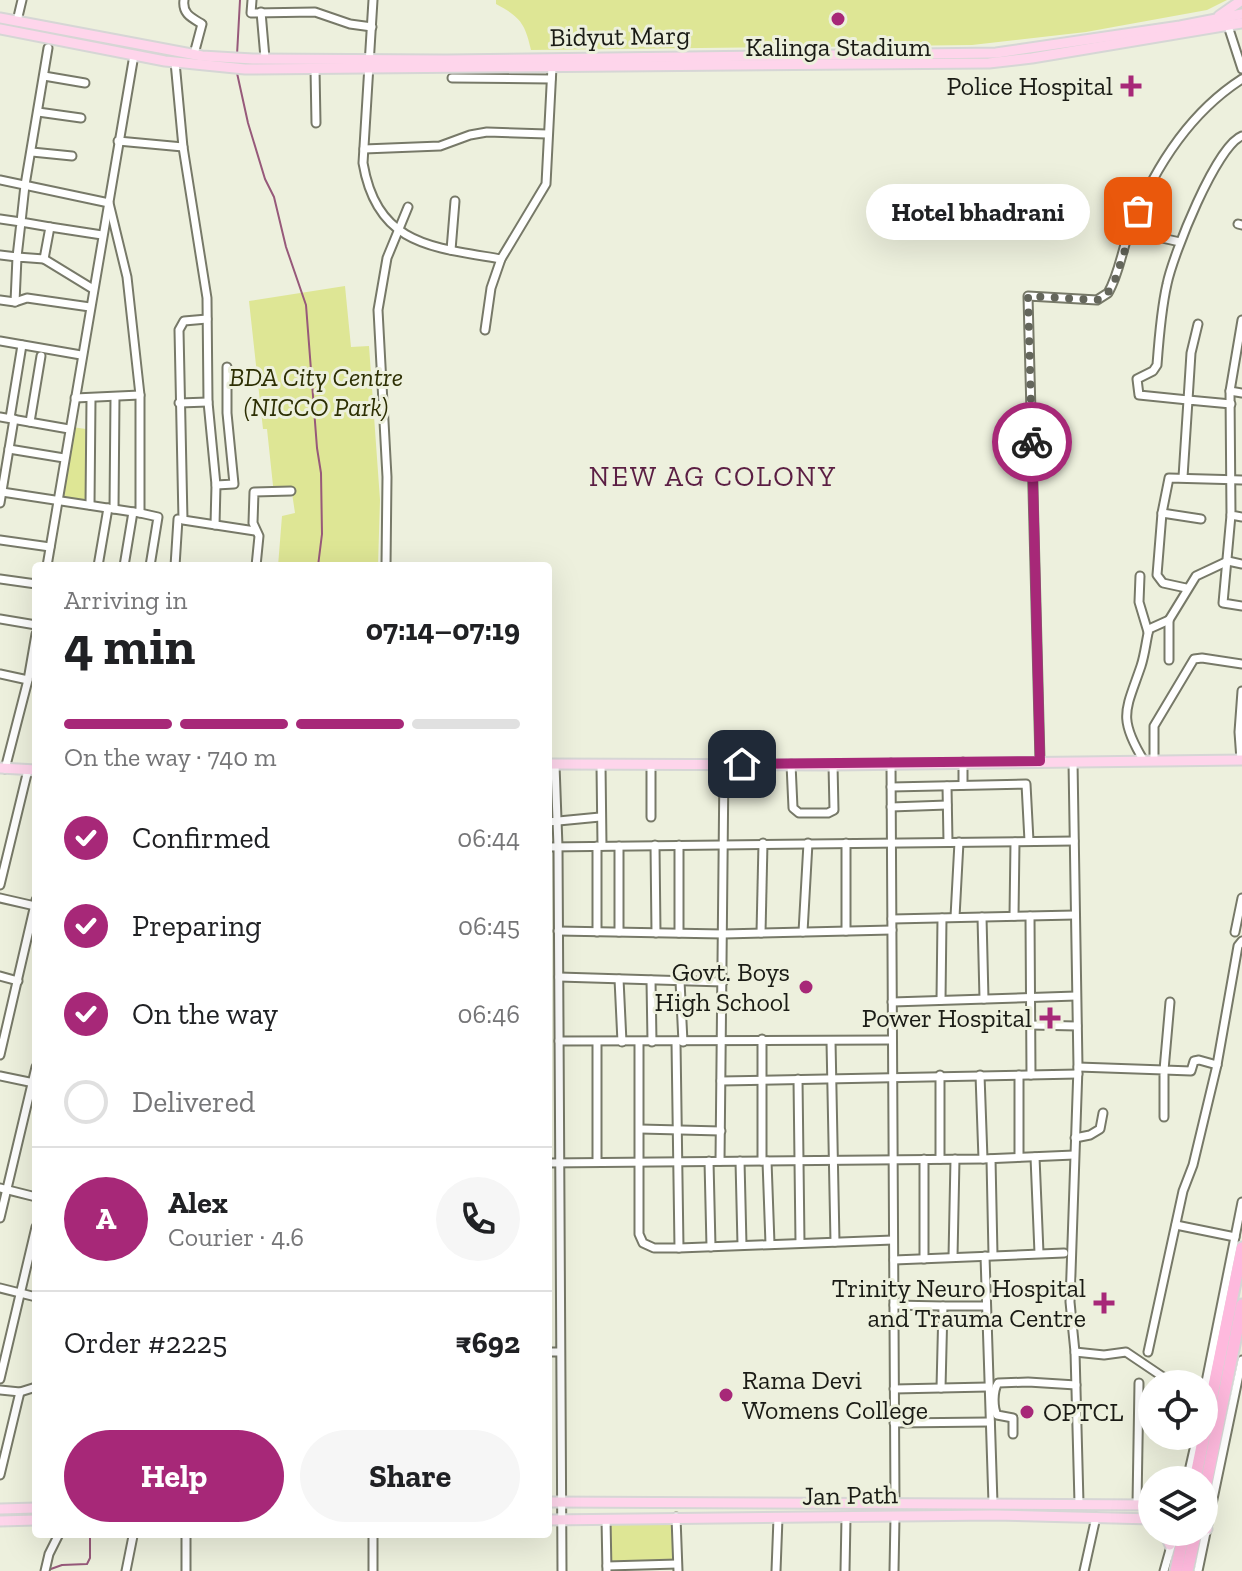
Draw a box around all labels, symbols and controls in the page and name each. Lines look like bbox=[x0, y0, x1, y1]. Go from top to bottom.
marker: Kalinga Stadium bbox=[829, 10, 847, 28]
street label: Bidyut Marg bbox=[549, 19, 691, 53]
place label: Kalinga Stadium bbox=[745, 31, 931, 63]
place label: Police Hospital bbox=[947, 70, 1113, 102]
marker: Police Hospital bbox=[1120, 75, 1142, 97]
pin bbox=[1104, 177, 1172, 245]
callout: Hotel bhadrani bbox=[866, 183, 1090, 239]
icon: bag bbox=[1116, 189, 1160, 233]
text: Hotel bhadrani bbox=[891, 196, 1065, 228]
park label: BDA City Centre (NICCO Park) bbox=[229, 361, 403, 423]
courier bbox=[992, 402, 1072, 482]
icon: bike bbox=[1010, 420, 1054, 464]
district label: NEW AG COLONY bbox=[589, 460, 837, 493]
text: Arriving in bbox=[64, 584, 187, 616]
text: 07:14–07:19 bbox=[366, 612, 520, 648]
text: 4 min bbox=[64, 615, 195, 677]
pin bbox=[708, 730, 776, 798]
text: On the way · 740 m bbox=[64, 741, 277, 773]
icon: home bbox=[720, 742, 764, 786]
icon: check bbox=[64, 816, 108, 860]
text: Confirmed bbox=[132, 820, 270, 856]
text: 06:44 bbox=[457, 822, 520, 854]
icon: check bbox=[64, 904, 108, 948]
text: Preparing bbox=[132, 908, 262, 944]
text: 06:45 bbox=[458, 910, 520, 942]
place label: Govt. Boys High School bbox=[655, 956, 790, 1018]
marker: Govt. Boys High School bbox=[797, 978, 815, 996]
icon: check bbox=[64, 992, 108, 1036]
text: On the way bbox=[132, 996, 278, 1032]
text: 06:46 bbox=[458, 998, 520, 1030]
place label: Power Hospital bbox=[862, 1002, 1032, 1034]
marker: Power Hospital bbox=[1039, 1007, 1061, 1029]
text: Delivered bbox=[132, 1084, 255, 1120]
button: phone bbox=[436, 1177, 520, 1261]
text: Alex bbox=[168, 1185, 228, 1221]
text: A bbox=[96, 1201, 116, 1237]
text: Courier · 4.6 bbox=[168, 1221, 304, 1253]
place label: Trinity Neuro Hospital and Trauma Centre bbox=[832, 1272, 1086, 1334]
marker: Trinity Neuro Hospital and Trauma Centre bbox=[1093, 1292, 1115, 1314]
text: Order #2225 bbox=[64, 1325, 227, 1361]
text: ₹692 bbox=[456, 1325, 520, 1361]
place label: Rama Devi Womens College bbox=[742, 1364, 928, 1426]
map controls bbox=[1138, 1370, 1218, 1546]
button: locate bbox=[1138, 1370, 1218, 1450]
marker: Rama Devi Womens College bbox=[717, 1386, 735, 1404]
place label: OPTCL bbox=[1043, 1396, 1124, 1428]
marker: OPTCL bbox=[1018, 1403, 1036, 1421]
button: Help bbox=[64, 1430, 284, 1522]
button: Share bbox=[300, 1430, 520, 1522]
button: layers bbox=[1138, 1466, 1218, 1546]
street label: Jan Path bbox=[802, 1478, 899, 1512]

